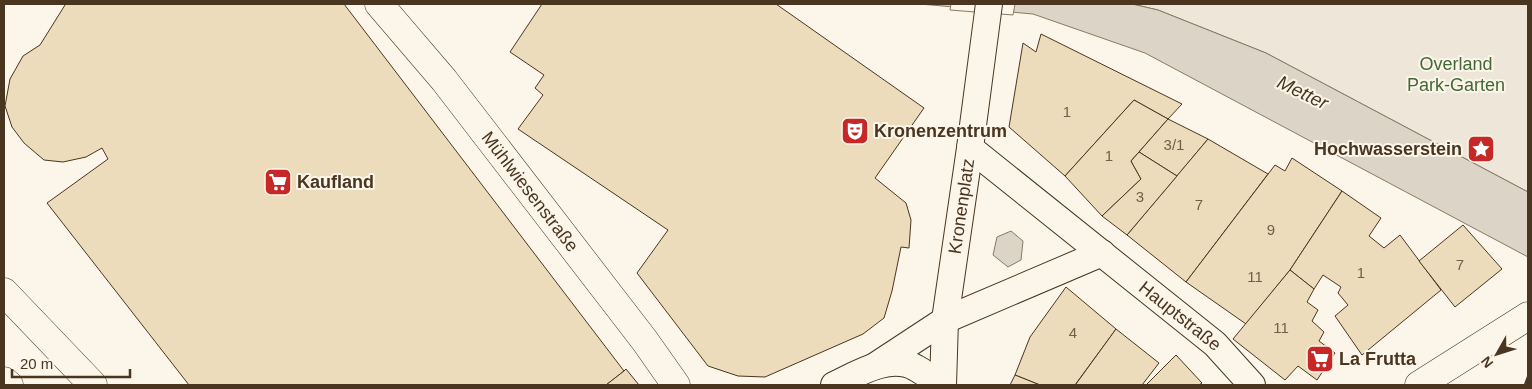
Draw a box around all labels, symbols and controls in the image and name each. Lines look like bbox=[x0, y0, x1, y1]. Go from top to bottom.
park label: Overland Park-Garten bbox=[1407, 54, 1505, 95]
water label: Metter bbox=[1274, 71, 1332, 114]
house number: 1 bbox=[1063, 103, 1071, 120]
theatre icon: Kronenzentrum bbox=[840, 116, 870, 146]
place label: Kronenzentrum bbox=[874, 121, 1007, 141]
street label: Mühlwiesenstraße bbox=[478, 128, 583, 256]
place icon: Hochwasserstein bbox=[1466, 134, 1496, 164]
house number: 3/1 bbox=[1164, 136, 1184, 153]
place label: Hochwasserstein bbox=[1314, 139, 1462, 159]
house number: 1 bbox=[1105, 147, 1113, 164]
street label: Kronenplatz bbox=[945, 157, 978, 255]
supermarket icon: Kaufland bbox=[263, 167, 293, 197]
place label: Kaufland bbox=[297, 172, 374, 192]
house number: 3 bbox=[1136, 188, 1144, 205]
house number: 7 bbox=[1195, 196, 1203, 213]
house number: 9 bbox=[1267, 221, 1275, 238]
house number: 7 bbox=[1456, 256, 1464, 273]
house number: 1 bbox=[1357, 264, 1365, 281]
house number: 11 bbox=[1247, 268, 1263, 285]
street label: Hauptstraße bbox=[1135, 277, 1225, 355]
house number: 11 bbox=[1273, 319, 1289, 336]
house number: 4 bbox=[1069, 324, 1077, 341]
north arrow bbox=[1472, 329, 1522, 379]
supermarket icon: La Frutta bbox=[1305, 344, 1335, 374]
scale bar bbox=[12, 346, 130, 378]
place label: La Frutta bbox=[1339, 349, 1417, 369]
text: N bbox=[1477, 353, 1496, 371]
text: 20 m bbox=[20, 355, 53, 372]

